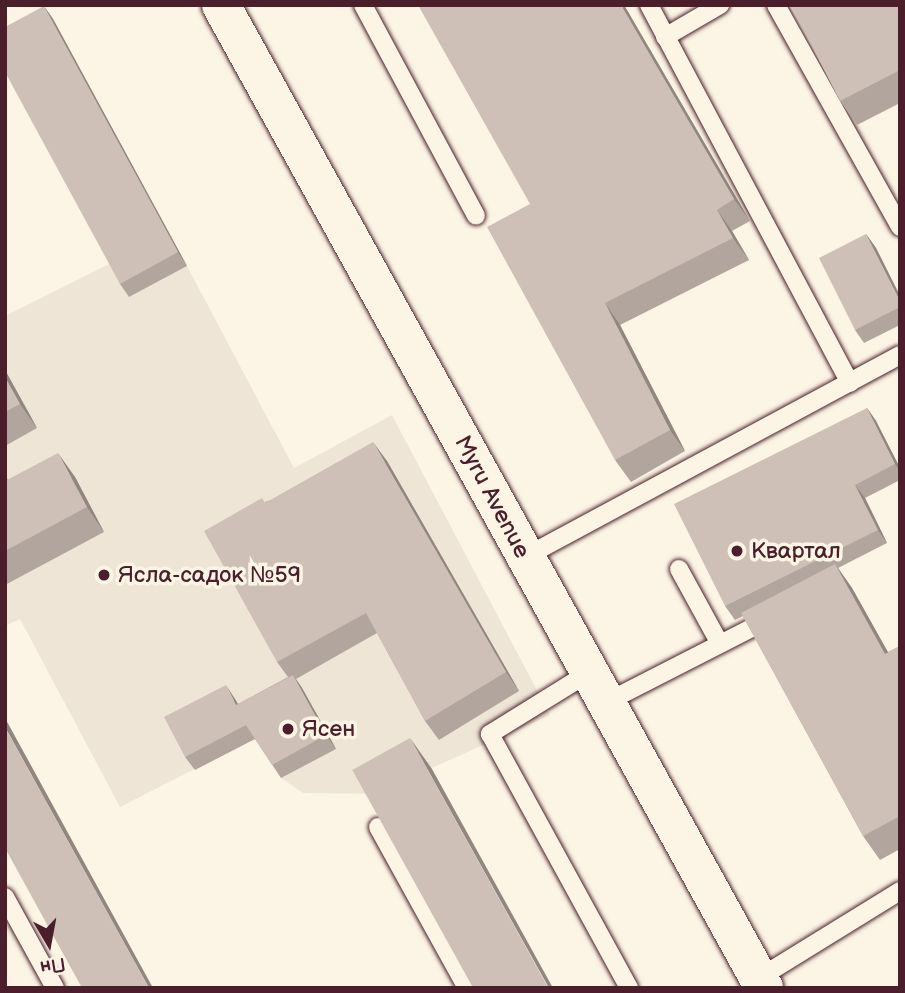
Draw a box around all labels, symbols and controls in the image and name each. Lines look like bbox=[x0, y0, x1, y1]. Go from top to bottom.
street label: Myru Avenue bbox=[448, 431, 536, 563]
place label: Квартал bbox=[751, 537, 841, 565]
marker: Квартал bbox=[729, 543, 745, 559]
place label: Ясла-садок №59 bbox=[118, 561, 301, 589]
marker: Ясла-садок №59 bbox=[96, 567, 112, 583]
place label: Ясен bbox=[302, 715, 355, 743]
marker: Ясен bbox=[280, 721, 296, 737]
north arrow bbox=[14, 909, 84, 979]
text: Пн bbox=[38, 952, 67, 979]

